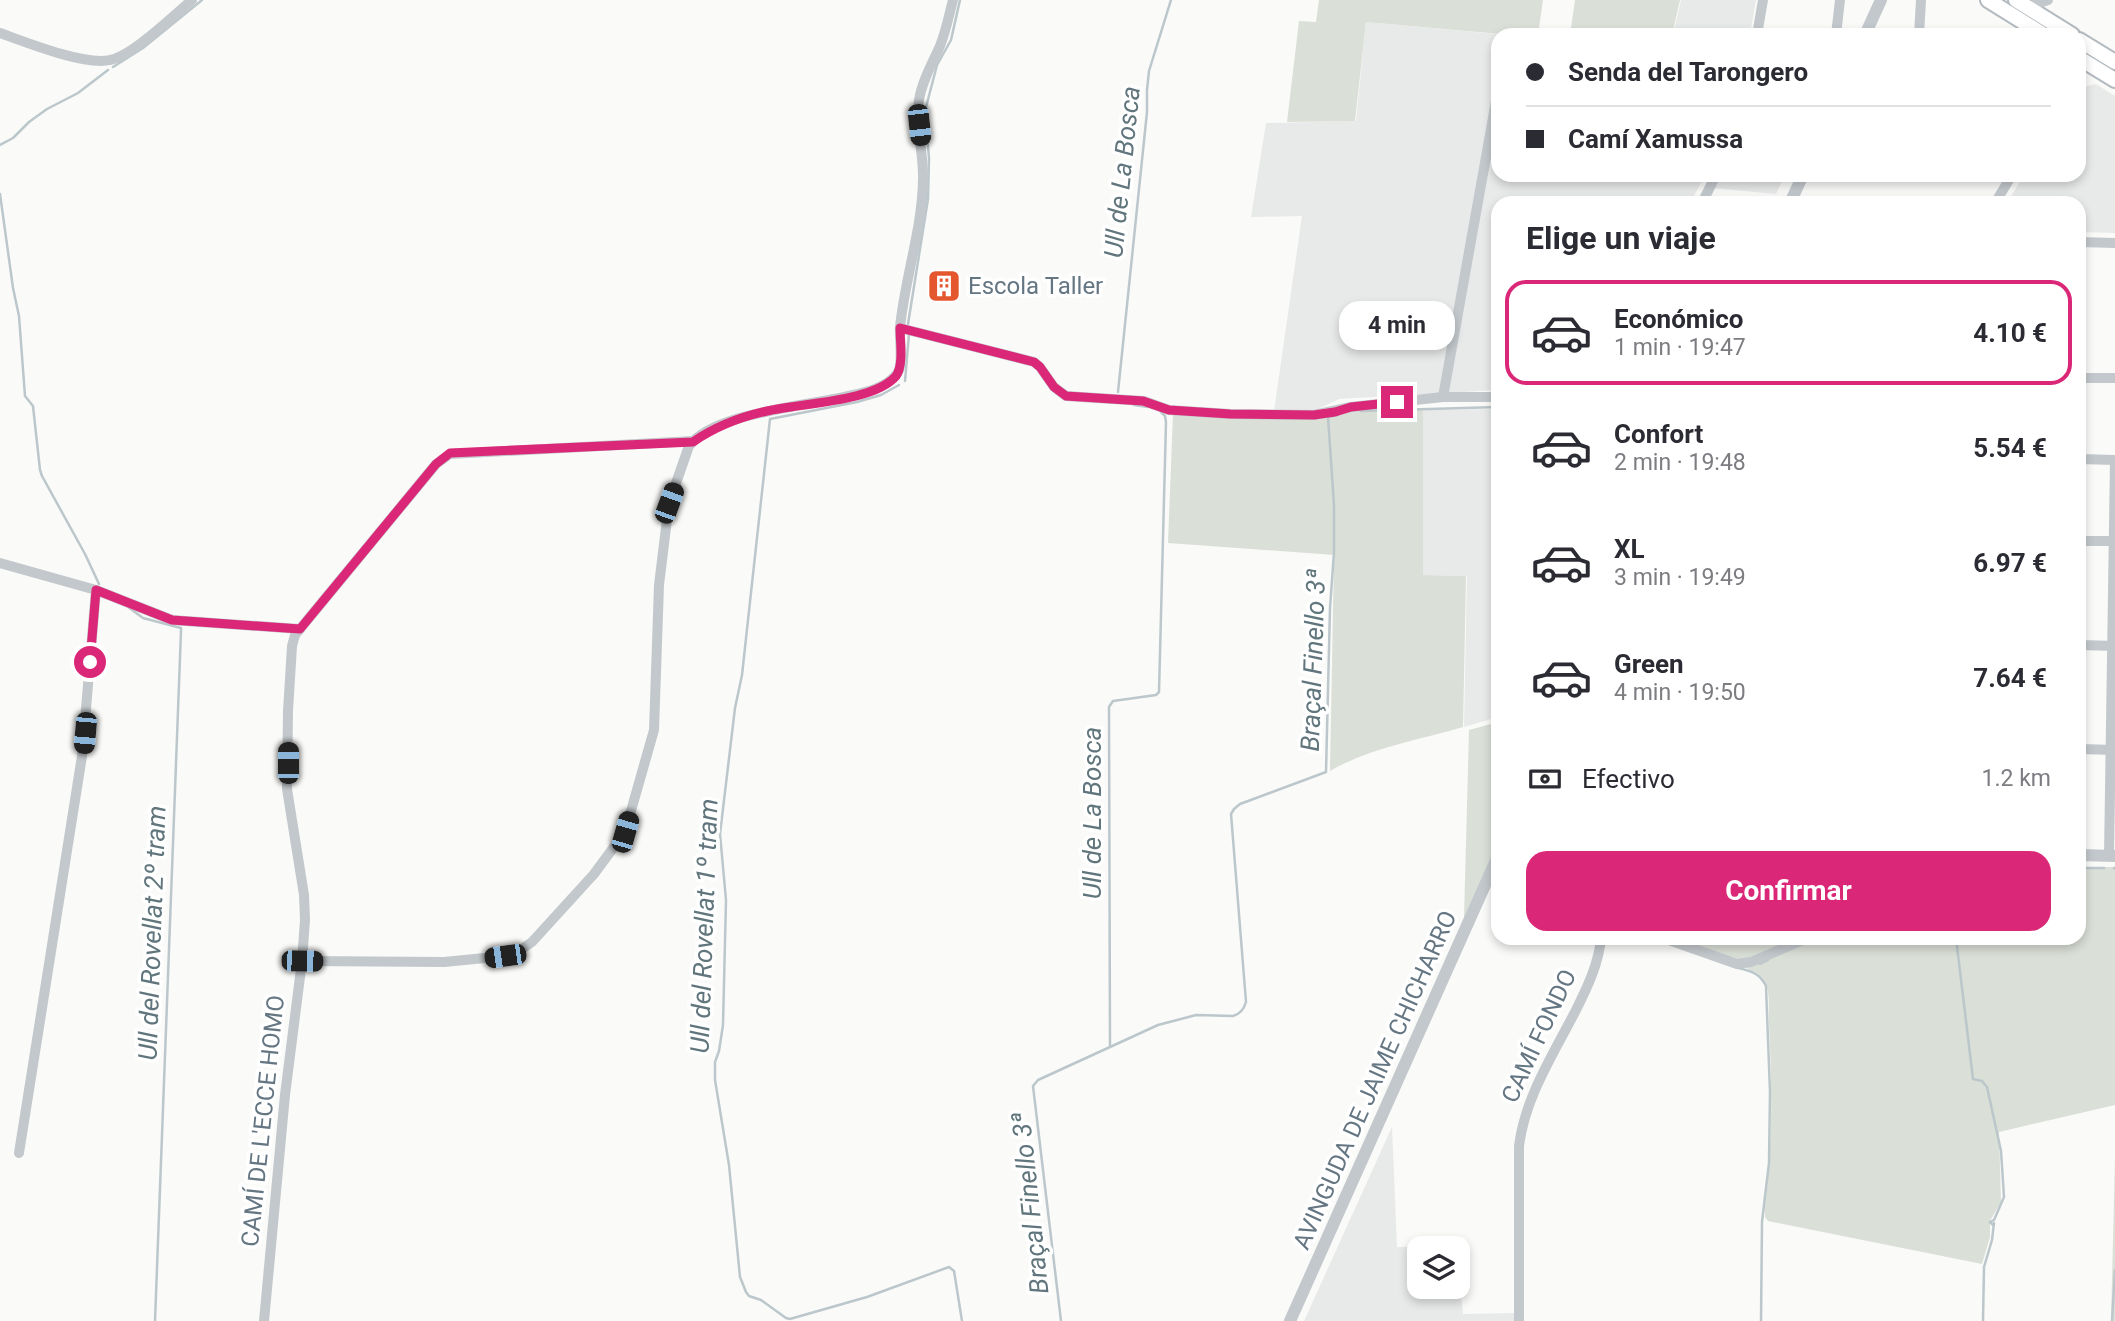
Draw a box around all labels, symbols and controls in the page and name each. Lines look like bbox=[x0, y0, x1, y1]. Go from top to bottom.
text: Senda del Tarongero bbox=[1568, 57, 1808, 87]
water label: Ull de La Bosca bbox=[1098, 85, 1146, 259]
car bbox=[907, 103, 932, 147]
text: Camí Xamussa bbox=[1568, 124, 1743, 154]
text: Elige un viaje bbox=[1526, 219, 1716, 257]
building icon: Escola Taller bbox=[925, 267, 963, 305]
place label: Escola Taller bbox=[968, 272, 1103, 300]
callout: 4 min bbox=[1339, 300, 1455, 350]
icon: car bbox=[1530, 301, 1593, 364]
text: Económico bbox=[1614, 304, 1743, 334]
text: 4 min bbox=[1368, 312, 1426, 339]
text: 4.10 € bbox=[1973, 318, 2047, 348]
text: 1 min · 19:47 bbox=[1614, 334, 1746, 361]
route end bbox=[1381, 386, 1413, 418]
icon: car bbox=[1530, 416, 1593, 479]
text: Confort bbox=[1614, 419, 1703, 449]
text: 5.54 € bbox=[1973, 433, 2047, 463]
text: 2 min · 19:48 bbox=[1614, 449, 1746, 476]
car bbox=[652, 480, 687, 526]
icon: car bbox=[1530, 531, 1593, 594]
text: XL bbox=[1614, 534, 1645, 564]
text: 6.97 € bbox=[1973, 548, 2047, 578]
text: 3 min · 19:49 bbox=[1614, 564, 1746, 591]
water label: Braçal Finello 3ª bbox=[1295, 568, 1331, 752]
route start bbox=[74, 646, 106, 678]
icon: car bbox=[1530, 646, 1593, 709]
text: Green bbox=[1614, 649, 1684, 679]
text: 7.64 € bbox=[1973, 663, 2047, 693]
text: 4 min · 19:50 bbox=[1614, 679, 1746, 706]
car bbox=[73, 711, 98, 755]
water label: Ull de La Bosca bbox=[1077, 727, 1107, 899]
car bbox=[278, 742, 299, 784]
icon: cash bbox=[1526, 760, 1564, 798]
text: Efectivo bbox=[1582, 764, 1675, 794]
text: 1.2 km bbox=[1982, 765, 2051, 792]
water label: Ull del Rovellat 1º tram bbox=[685, 798, 723, 1054]
water label: Ull del Rovellat 2º tram bbox=[133, 805, 171, 1061]
car bbox=[610, 809, 641, 855]
button: Confirmar bbox=[1526, 851, 2051, 931]
street label: AVINGUDA DE JAIME CHICHARRO bbox=[1287, 906, 1463, 1254]
car bbox=[483, 943, 528, 969]
car bbox=[281, 950, 324, 972]
street label: CAMÍ FONDO bbox=[1496, 965, 1582, 1107]
street label: CAMÍ DE L'ECCE HOMO bbox=[236, 994, 290, 1248]
water label: Braçal Finello 3ª bbox=[1006, 1111, 1054, 1295]
map controls bbox=[1407, 1236, 1470, 1299]
button: layers bbox=[1407, 1236, 1470, 1299]

